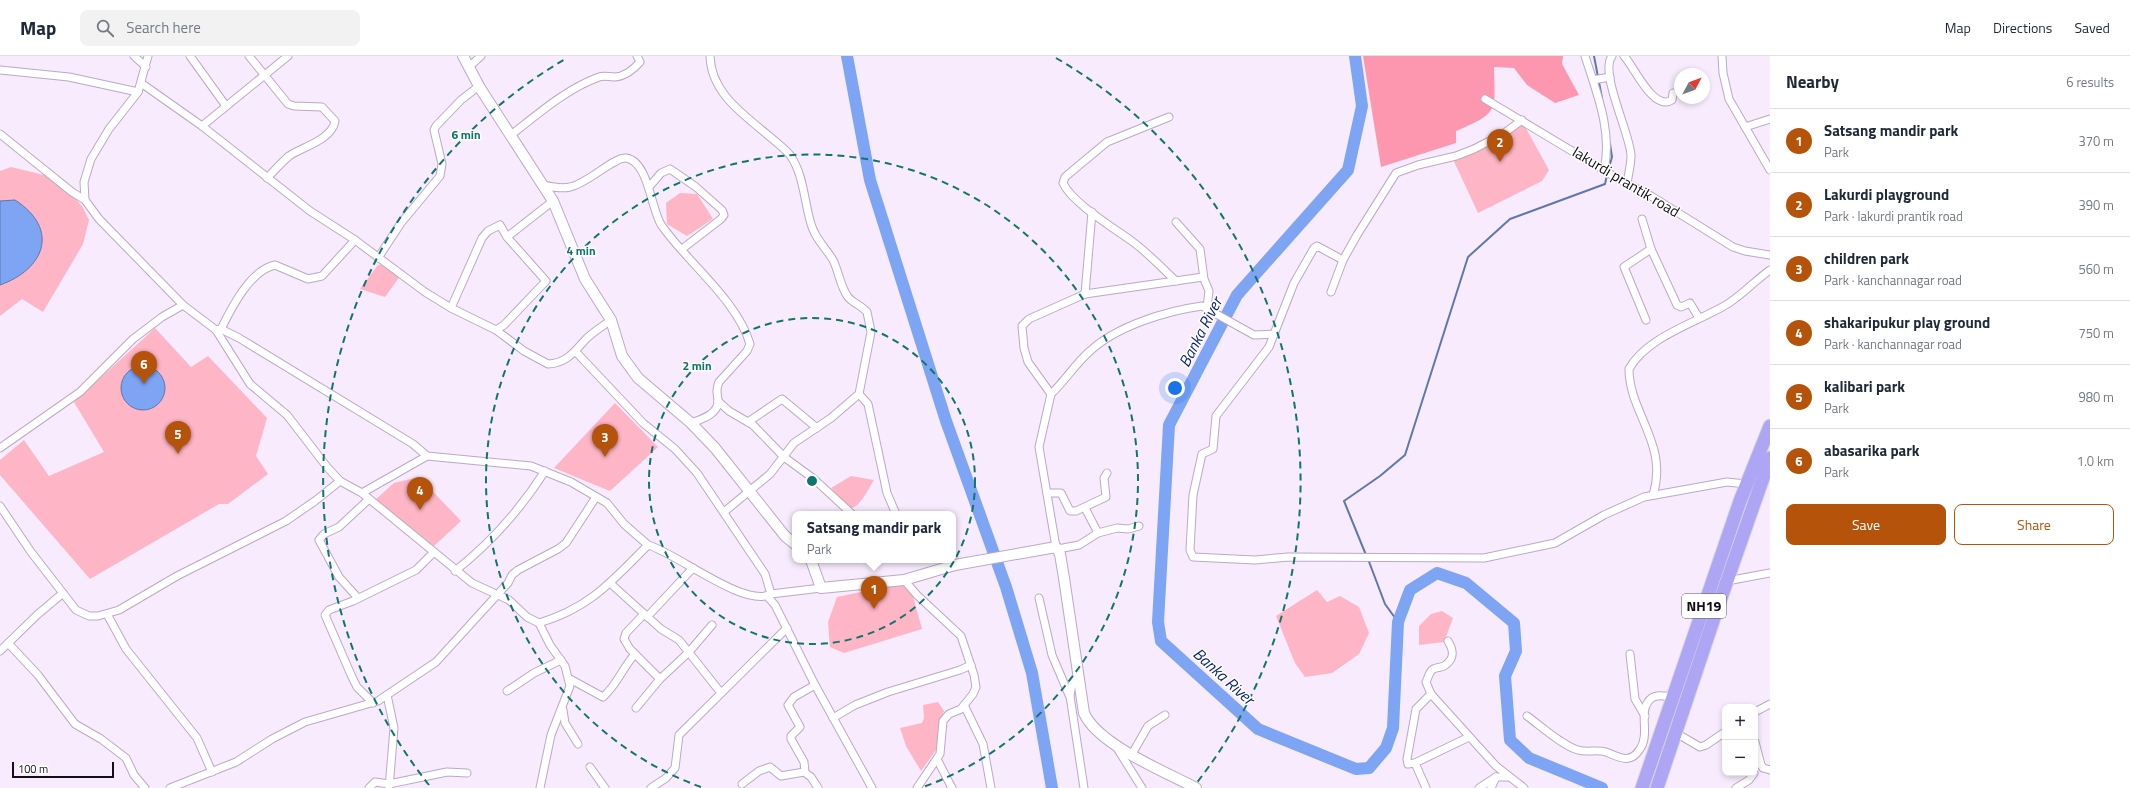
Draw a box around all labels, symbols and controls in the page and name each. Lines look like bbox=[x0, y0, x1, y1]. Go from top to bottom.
search box bbox=[80, 10, 360, 46]
text: Map bbox=[20, 13, 56, 42]
text: Search here bbox=[126, 16, 201, 39]
icon: search bbox=[94, 17, 116, 39]
text: Map bbox=[1945, 17, 1971, 38]
text: Directions bbox=[1993, 17, 2052, 38]
text: Saved bbox=[2074, 17, 2110, 38]
north arrow bbox=[1674, 68, 1710, 104]
text: Nearby bbox=[1786, 69, 1839, 95]
text: 6 results bbox=[2066, 72, 2114, 92]
text: Satsang mandir park bbox=[1824, 119, 1958, 142]
text: 6 min bbox=[451, 125, 481, 144]
pin: 2 bbox=[1487, 129, 1513, 162]
text: 1 bbox=[1795, 131, 1803, 151]
text: 370 m bbox=[2078, 131, 2114, 151]
street label: lakurdi prantik road bbox=[1568, 140, 1684, 223]
text: Park bbox=[1824, 142, 1849, 162]
text: Lakurdi playground bbox=[1824, 183, 1949, 206]
text: 2 bbox=[1795, 195, 1803, 215]
text: 390 m bbox=[2078, 195, 2114, 215]
text: Park · lakurdi prantik road bbox=[1824, 206, 1963, 226]
text: 4 min bbox=[566, 241, 596, 260]
text: children park bbox=[1824, 247, 1909, 270]
text: 3 bbox=[1795, 259, 1803, 279]
text: 560 m bbox=[2078, 259, 2114, 279]
text: Park · kanchannagar road bbox=[1824, 270, 1962, 290]
water label: Banka River bbox=[1172, 291, 1229, 371]
text: shakaripukur play ground bbox=[1824, 311, 1990, 334]
text: 4 bbox=[1795, 323, 1803, 343]
text: 750 m bbox=[2078, 323, 2114, 343]
text: Park · kanchannagar road bbox=[1824, 334, 1962, 354]
pin: 6 bbox=[131, 351, 157, 384]
text: 2 min bbox=[682, 356, 712, 375]
text: kalibari park bbox=[1824, 375, 1905, 398]
your location bbox=[1165, 378, 1185, 398]
text: 5 bbox=[1795, 387, 1803, 407]
text: 980 m bbox=[2078, 387, 2114, 407]
text: Park bbox=[1824, 398, 1849, 418]
pin: 5 bbox=[165, 421, 191, 454]
pin: 3 bbox=[592, 424, 618, 457]
text: abasarika park bbox=[1824, 439, 1920, 462]
text: 6 bbox=[1795, 451, 1803, 471]
text: 1.0 km bbox=[2077, 451, 2114, 471]
text: Park bbox=[1824, 462, 1849, 482]
centre of rings bbox=[805, 474, 819, 488]
pin: 4 bbox=[407, 477, 433, 510]
button: Save bbox=[1786, 504, 1946, 545]
button: Share bbox=[1954, 504, 2114, 545]
popup bbox=[792, 511, 956, 563]
text: Satsang mandir park bbox=[807, 516, 941, 539]
text: Park bbox=[807, 539, 832, 559]
pin: 1 bbox=[861, 576, 887, 609]
road number: NH19 bbox=[1682, 594, 1726, 618]
water label: Banka River bbox=[1188, 642, 1262, 711]
map controls bbox=[1722, 704, 1758, 776]
button: + bbox=[1722, 704, 1758, 740]
button: − bbox=[1722, 740, 1758, 776]
scale bar bbox=[12, 760, 114, 779]
text: 100 m bbox=[18, 761, 48, 777]

